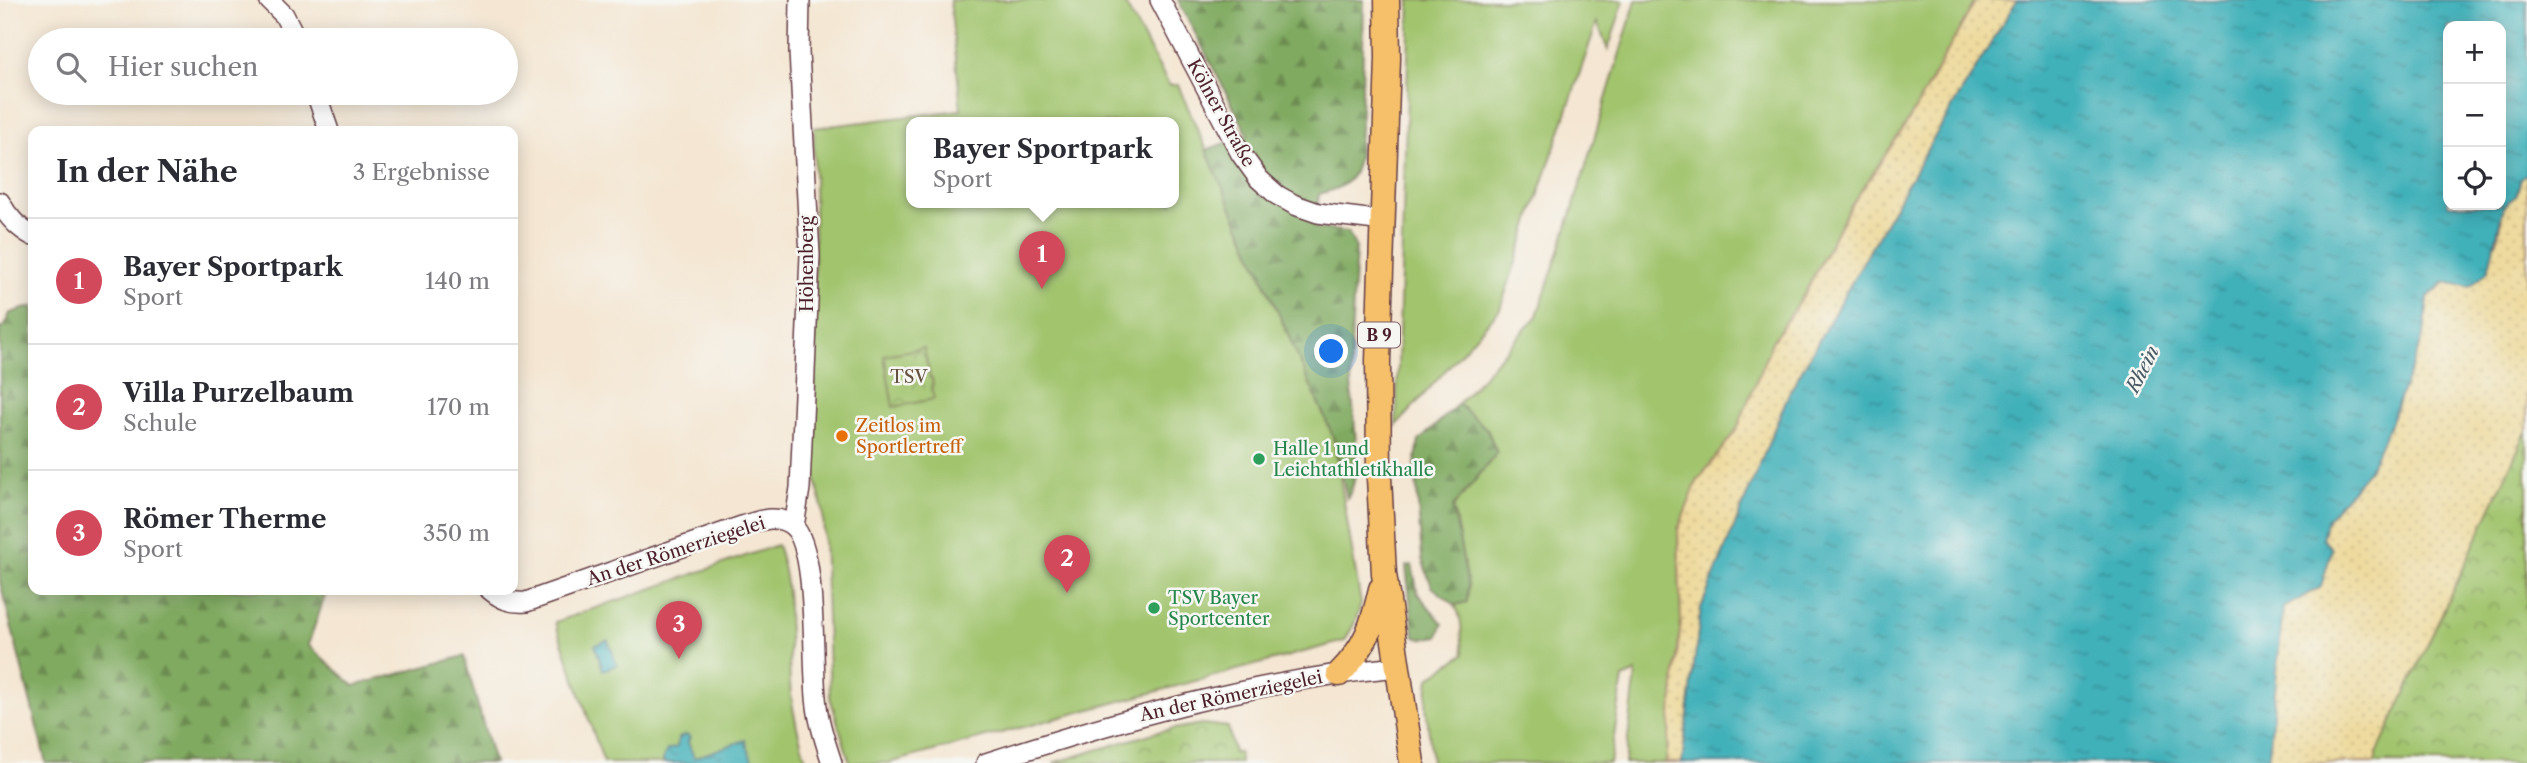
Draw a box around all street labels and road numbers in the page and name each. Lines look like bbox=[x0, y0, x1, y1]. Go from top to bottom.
street label: Kölner Straße bbox=[1182, 55, 1260, 171]
street label: Höhenberg bbox=[796, 215, 818, 312]
road number: B 9 bbox=[1358, 322, 1400, 348]
street label: An der Römerziegelei bbox=[583, 512, 768, 591]
street label: An der Römerziegelei bbox=[1137, 666, 1325, 726]

